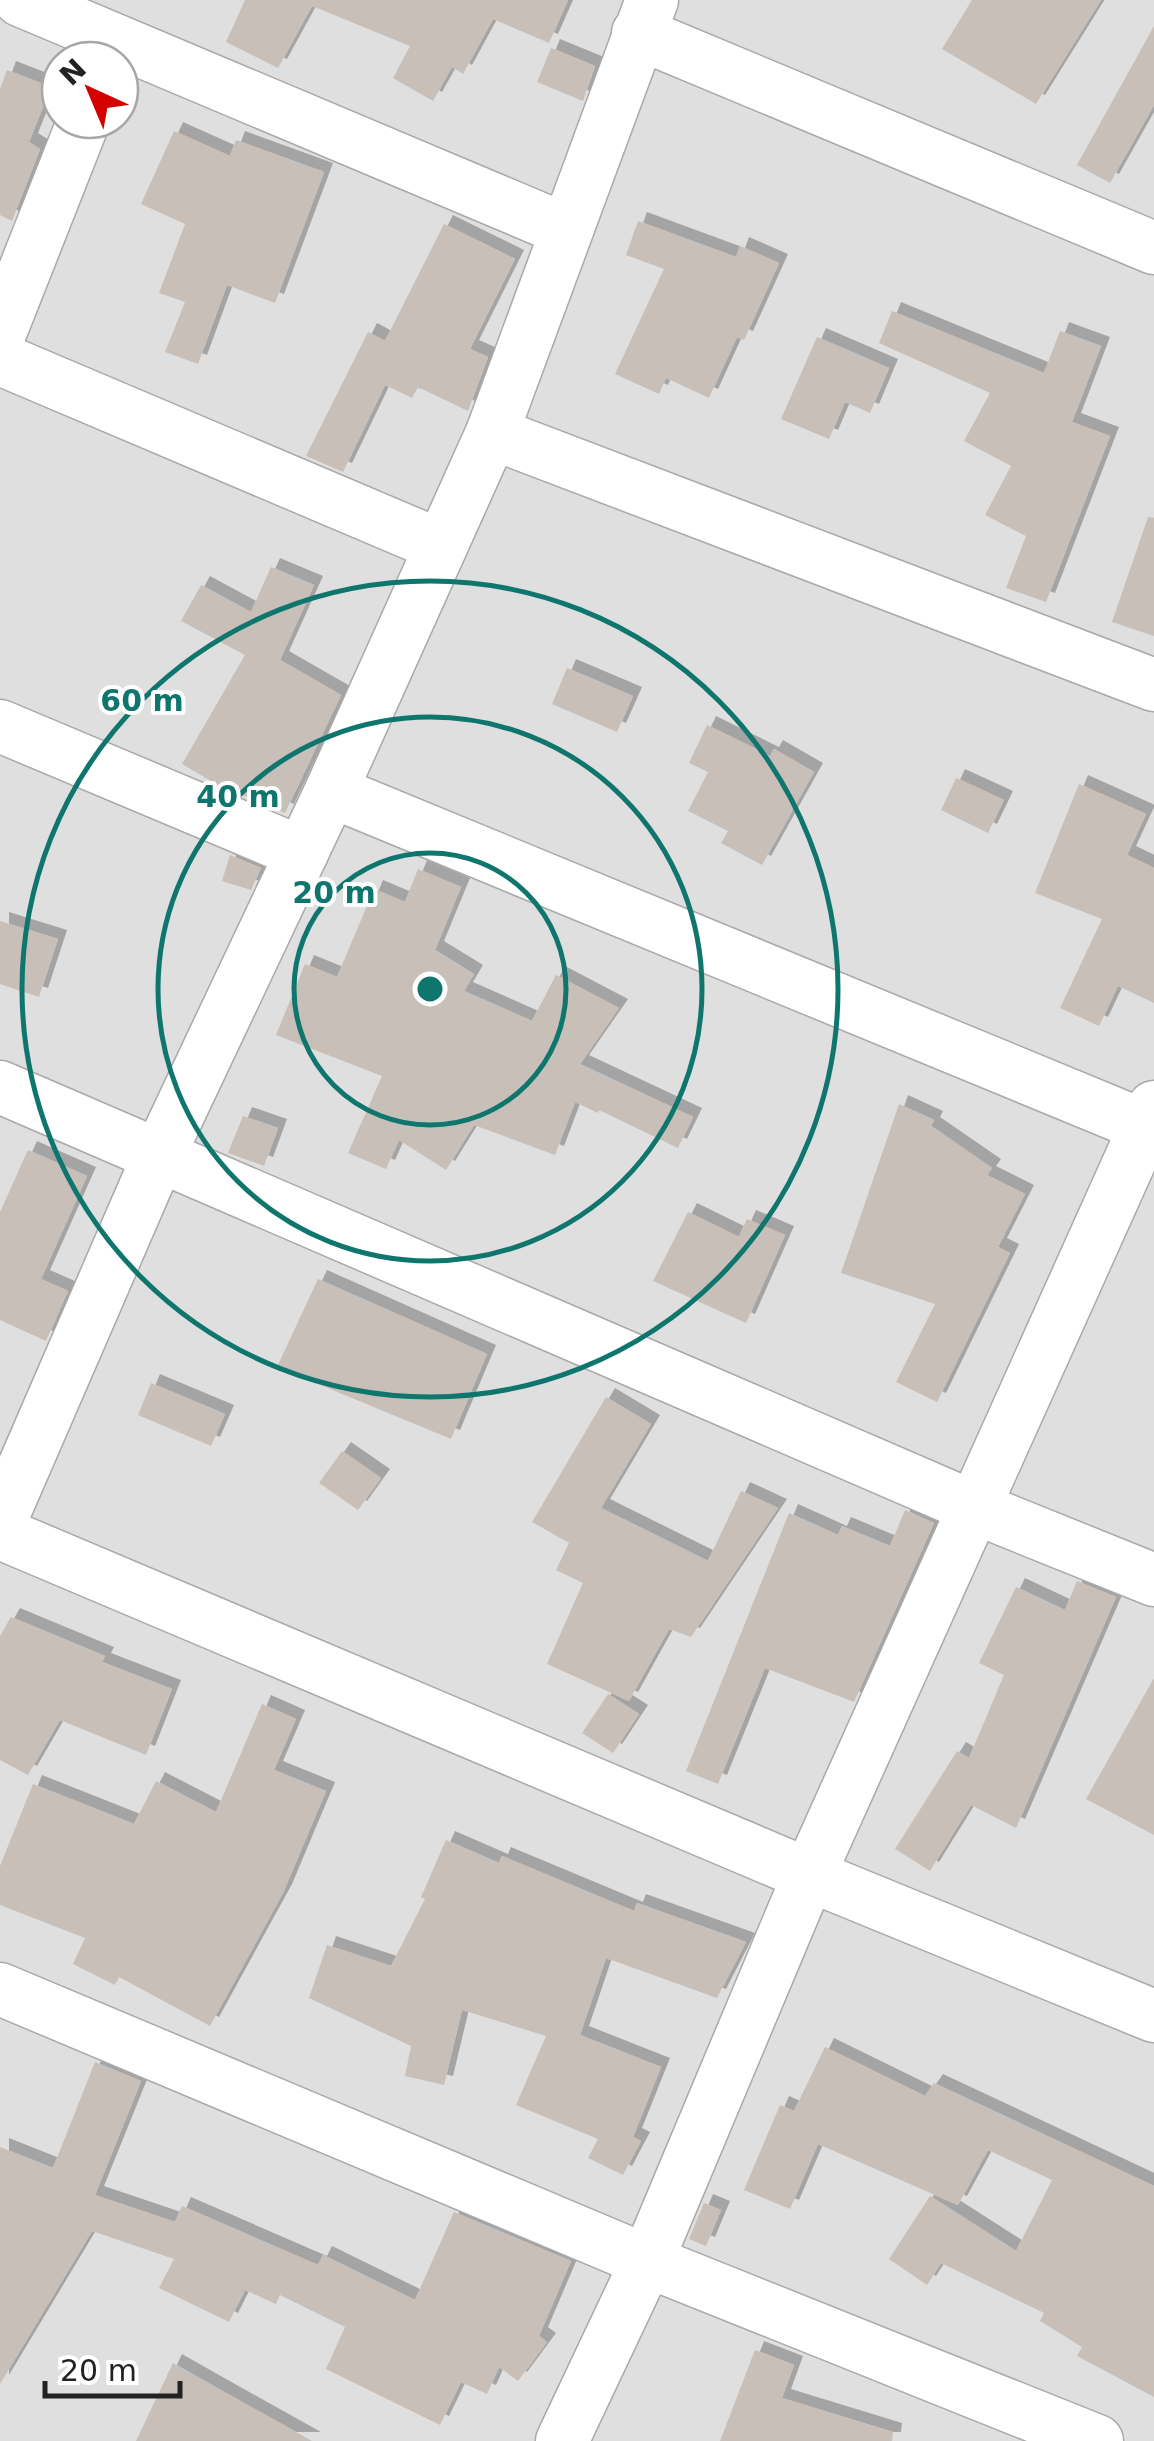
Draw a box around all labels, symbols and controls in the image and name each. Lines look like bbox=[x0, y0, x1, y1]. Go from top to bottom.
north arrow bbox=[40, 40, 140, 140]
text: N bbox=[53, 52, 93, 92]
text: 60 m bbox=[100, 683, 184, 718]
text: 40 m bbox=[196, 779, 280, 814]
text: 20 m bbox=[292, 875, 376, 910]
centre of rings bbox=[412, 971, 448, 1007]
scale bar bbox=[45, 2336, 180, 2398]
text: 20 m bbox=[60, 2353, 137, 2388]

